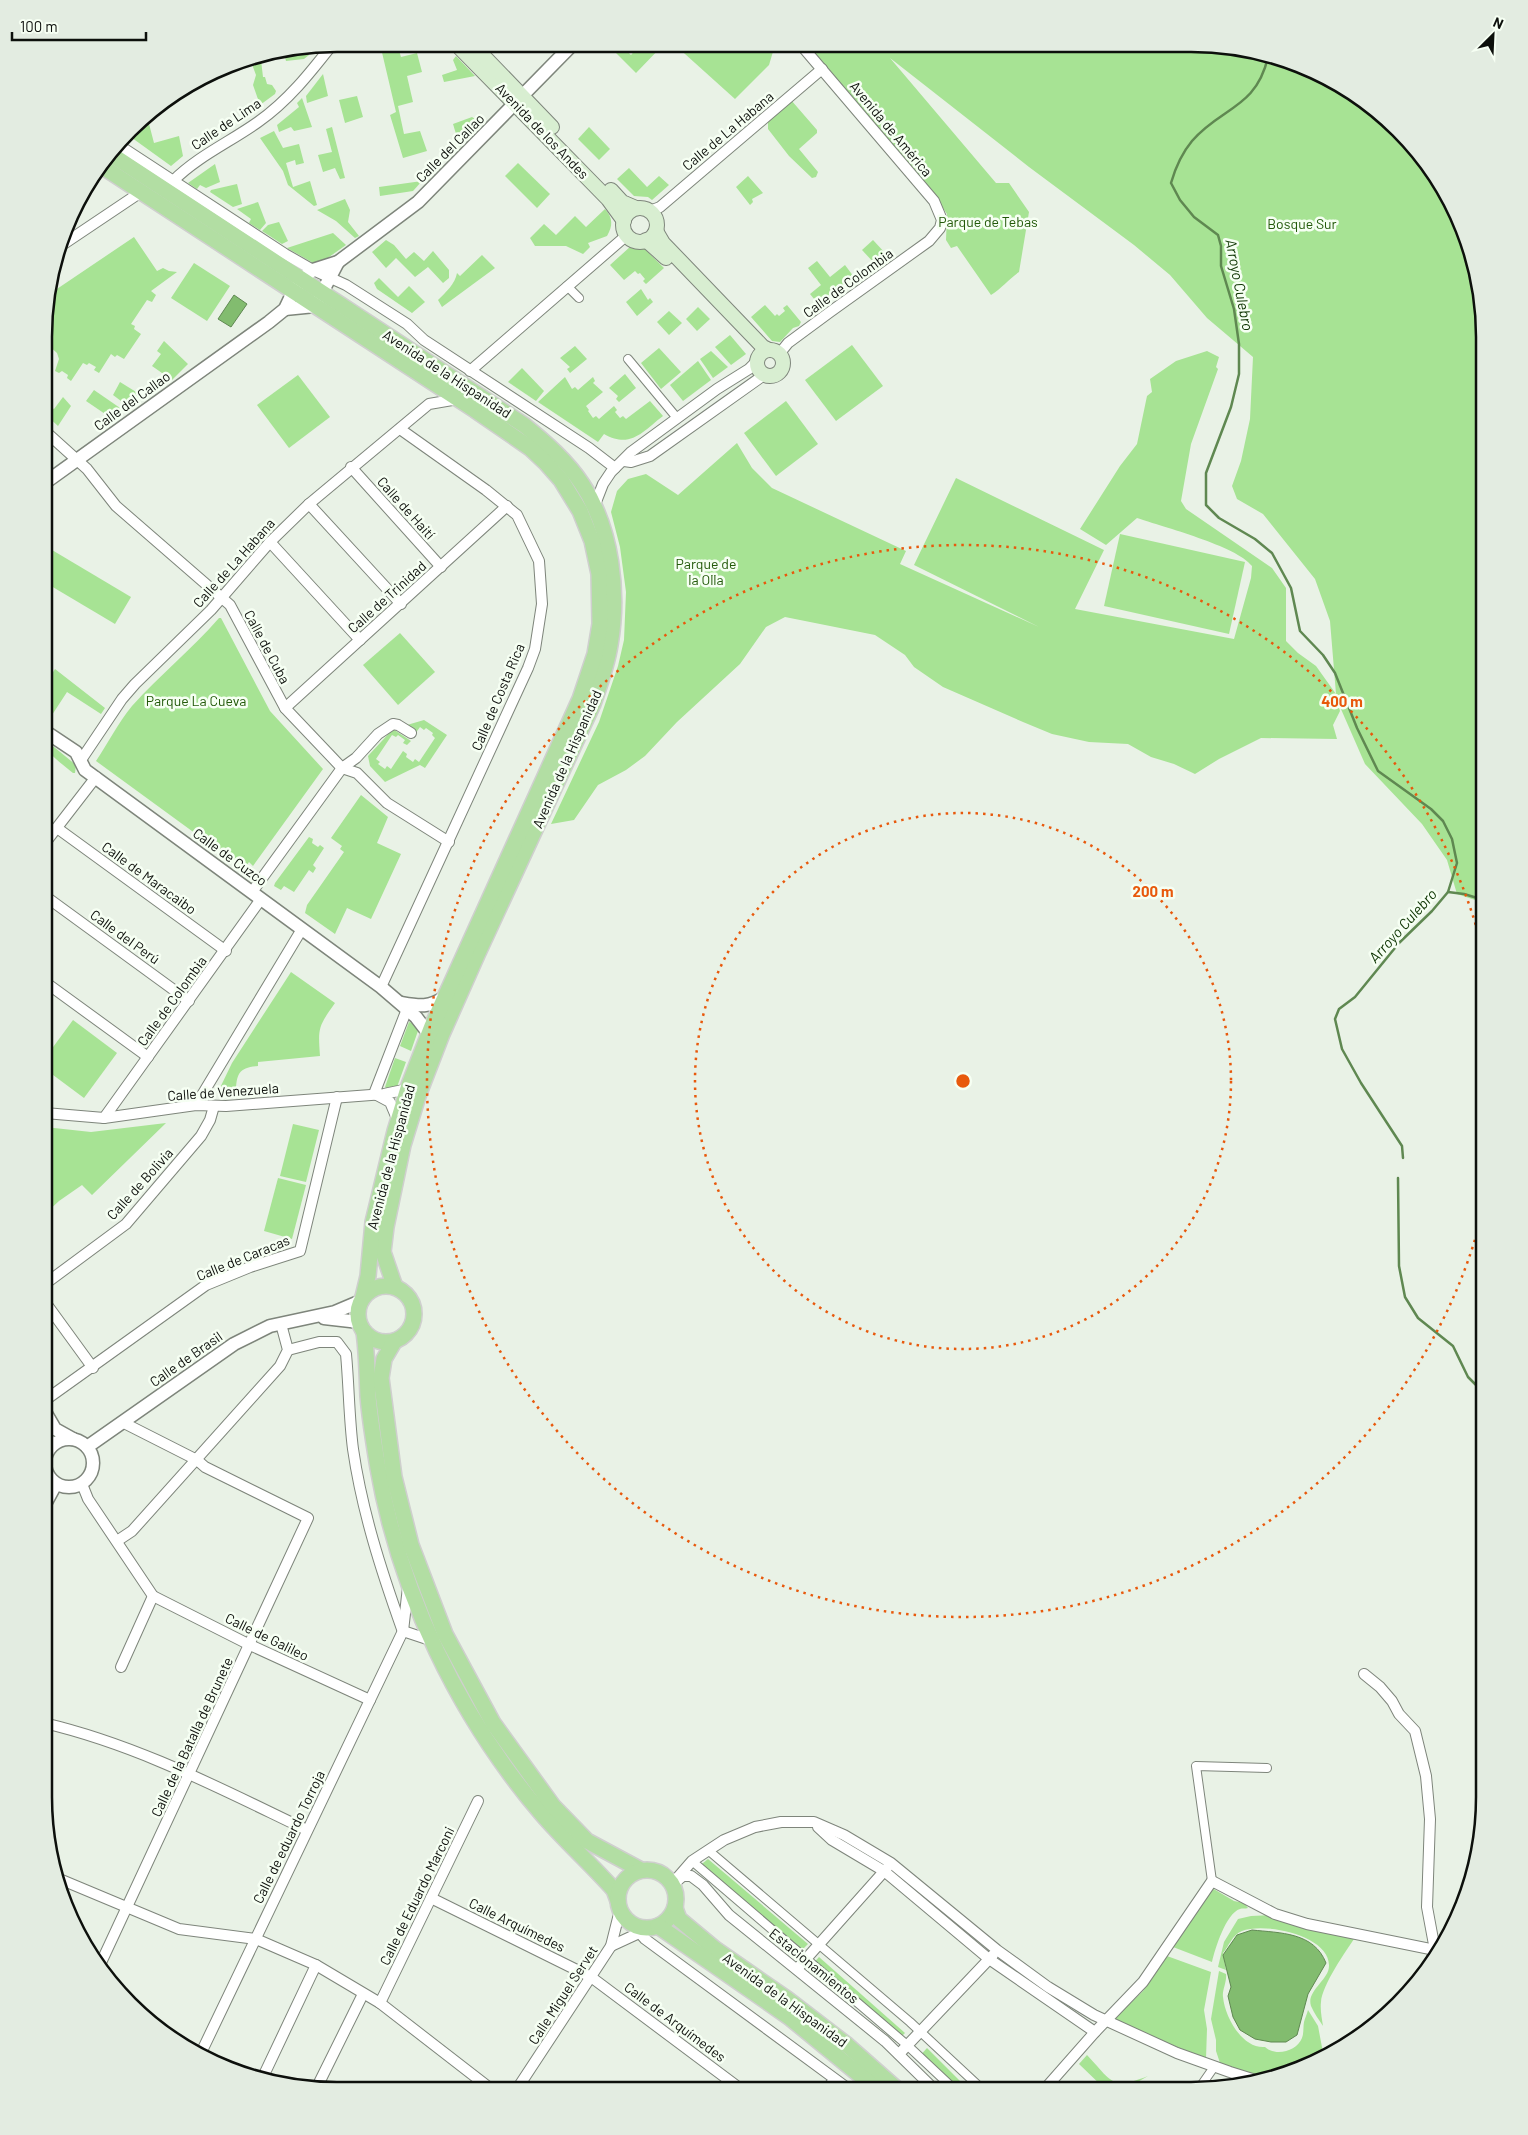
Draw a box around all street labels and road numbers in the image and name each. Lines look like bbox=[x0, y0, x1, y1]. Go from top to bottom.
street label: Avenida de América bbox=[847, 78, 936, 180]
street label: Avenida de los Andes bbox=[492, 79, 593, 182]
street label: Calle de La Habana bbox=[679, 88, 777, 174]
street label: Calle de Lima bbox=[188, 94, 264, 153]
street label: Calle del Callao bbox=[412, 110, 488, 186]
street label: Calle de Colombia bbox=[799, 244, 896, 321]
street label: Avenida de la Hispanidad bbox=[380, 326, 515, 421]
street label: Calle del Callao bbox=[90, 367, 173, 434]
street label: Calle de Haití bbox=[374, 473, 439, 542]
street label: Calle de La Habana bbox=[189, 515, 278, 611]
street label: Calle de Trinidad bbox=[344, 557, 429, 636]
street label: Calle de Cuba bbox=[241, 607, 294, 687]
street label: Calle de Costa Rica bbox=[467, 641, 528, 753]
street label: Avenida de la Hispanidad bbox=[528, 687, 605, 831]
street label: Calle de Cuzco bbox=[190, 824, 271, 889]
street label: Calle de Maracaibo bbox=[99, 838, 200, 918]
street label: Calle del Perú bbox=[87, 906, 163, 967]
street label: Calle de Colombia bbox=[133, 952, 210, 1049]
street label: Calle de Venezuela bbox=[167, 1079, 279, 1104]
street label: Avenida de la Hispanidad bbox=[363, 1082, 418, 1231]
street label: Calle de Bolivia bbox=[103, 1144, 176, 1223]
street label: Calle de Caracas bbox=[194, 1231, 292, 1284]
street label: Calle de Brasil bbox=[146, 1327, 225, 1390]
street label: Calle de Galileo bbox=[223, 1609, 312, 1664]
street label: Calle de la Batalla de Brunete bbox=[147, 1654, 236, 1819]
street label: Calle de eduardo Torroja bbox=[249, 1767, 328, 1906]
street label: Calle de Eduardo Marconi bbox=[376, 1824, 458, 1968]
street label: Calle Arquímedes bbox=[467, 1894, 568, 1955]
street label: Estacionamientos bbox=[766, 1924, 863, 2007]
street label: Calle Miguel Servet bbox=[524, 1942, 601, 2047]
street label: Avenida de la Hispanidad bbox=[720, 1949, 851, 2050]
street label: Calle de Arquímedes bbox=[621, 1978, 730, 2065]

